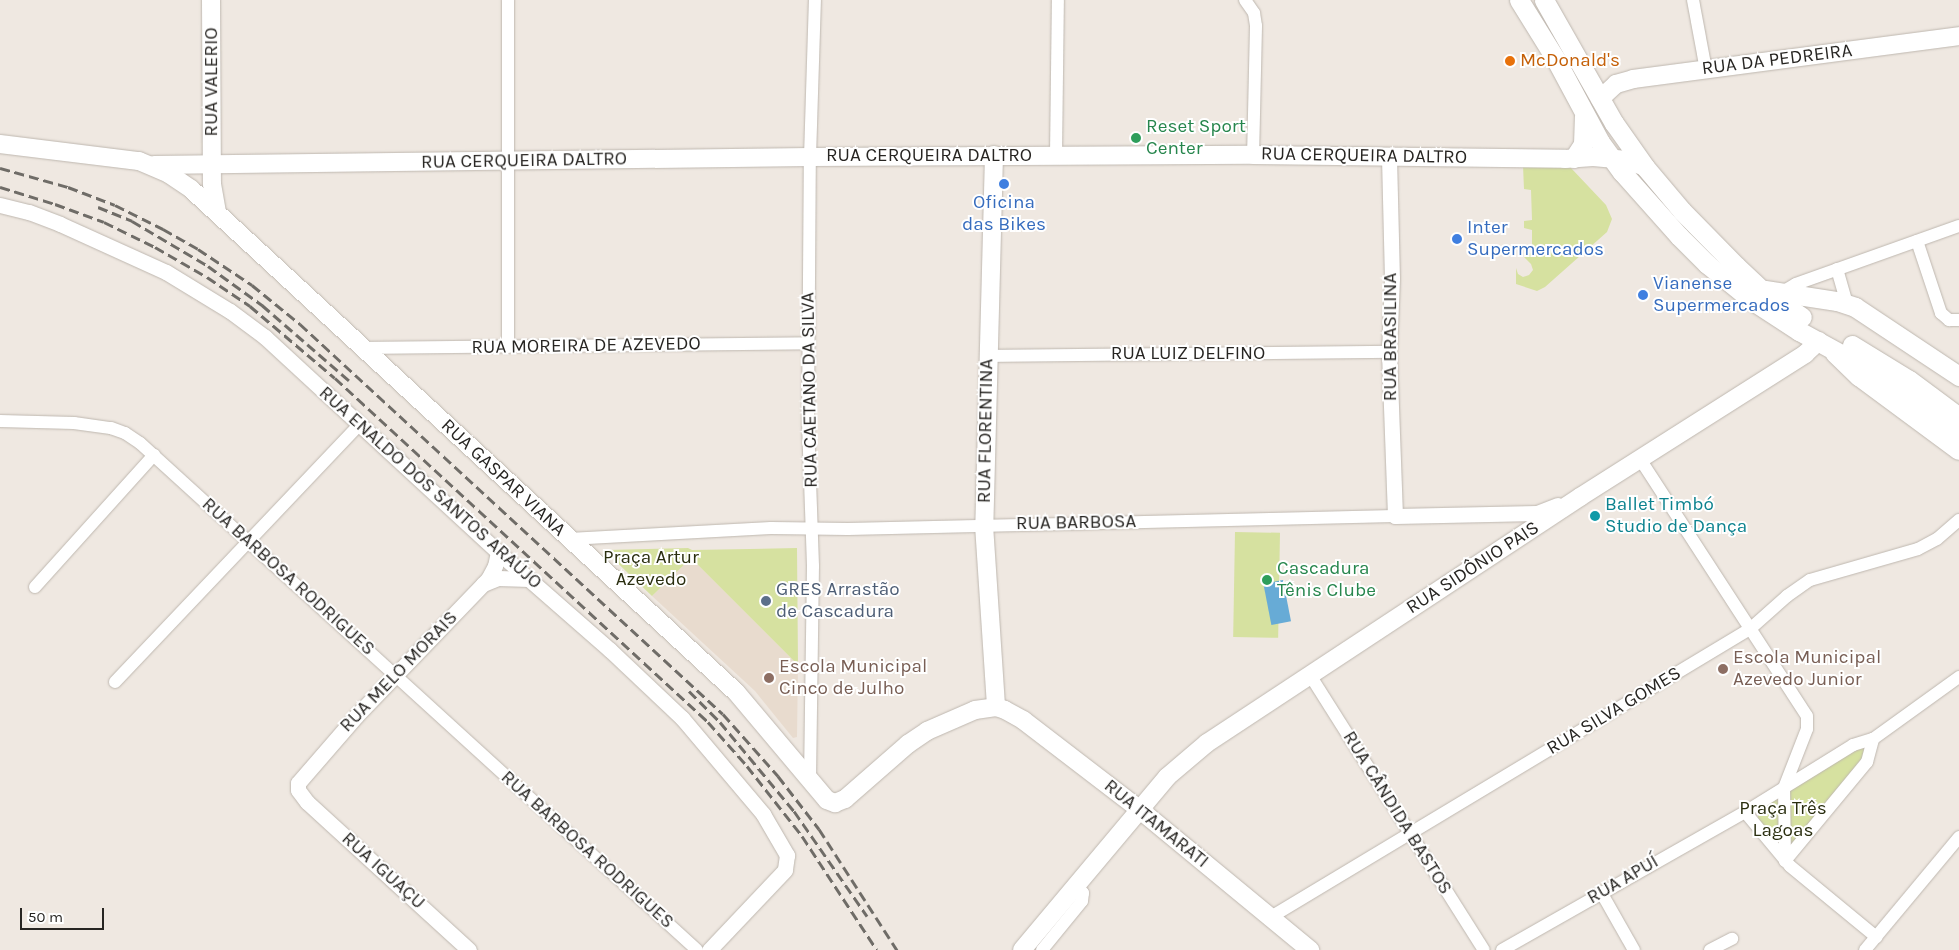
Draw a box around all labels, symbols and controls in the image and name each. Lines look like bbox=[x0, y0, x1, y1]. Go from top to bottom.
street label: RUA VALERIO bbox=[201, 27, 223, 137]
street label: RUA DA PEDREIRA bbox=[1700, 39, 1854, 81]
place label: McDonald's bbox=[1520, 50, 1620, 72]
marker: McDonald's bbox=[1504, 55, 1516, 67]
place label: Reset Sport Center bbox=[1146, 116, 1246, 160]
marker: Reset Sport Center bbox=[1130, 132, 1142, 144]
street label: RUA CERQUEIRA DALTRO bbox=[1261, 143, 1467, 169]
street label: RUA CERQUEIRA DALTRO bbox=[826, 145, 1032, 167]
street label: RUA CERQUEIRA DALTRO bbox=[421, 148, 627, 174]
marker: Oficina das Bikes bbox=[998, 178, 1010, 190]
place label: Oficina das Bikes bbox=[962, 192, 1046, 236]
place label: Inter Supermercados bbox=[1467, 217, 1604, 261]
marker: Inter Supermercados bbox=[1451, 233, 1463, 245]
street label: RUA BRASILINA bbox=[1380, 273, 1402, 401]
place label: Vianense Supermercados bbox=[1653, 273, 1790, 317]
marker: Vianense Supermercados bbox=[1637, 289, 1649, 301]
street label: RUA CAETANO DA SILVA bbox=[797, 292, 823, 488]
street label: RUA MOREIRA DE AZEVEDO bbox=[471, 333, 701, 359]
street label: RUA LUIZ DELFINO bbox=[1111, 343, 1265, 365]
street label: RUA FLORENTINA bbox=[973, 358, 999, 504]
street label: RUA ENALDO DOS SANTOS ARAÚJO bbox=[314, 382, 546, 594]
street label: RUA GASPAR VIANA bbox=[436, 414, 570, 542]
street label: RUA BARBOSA RODRIGUES bbox=[197, 493, 379, 661]
place label: Ballet Timbó Studio de Dança bbox=[1605, 494, 1747, 538]
marker: Ballet Timbó Studio de Dança bbox=[1589, 510, 1601, 522]
street label: RUA BARBOSA bbox=[1016, 511, 1136, 535]
street label: RUA SIDÔNIO PAIS bbox=[1402, 517, 1544, 619]
park label: Praça Artur Azevedo bbox=[603, 547, 699, 591]
place label: Cascadura Tênis Clube bbox=[1277, 558, 1376, 602]
marker: Cascadura Tênis Clube bbox=[1261, 574, 1273, 586]
place label: GRES Arrastão de Cascadura bbox=[776, 579, 900, 623]
marker: GRES Arrastão de Cascadura bbox=[760, 595, 772, 607]
street label: RUA MELO MORAIS bbox=[335, 607, 463, 737]
place label: Escola Municipal Azevedo Junior bbox=[1733, 647, 1881, 691]
place label: Escola Municipal Cinco de Julho bbox=[779, 656, 927, 700]
street label: RUA SILVA GOMES bbox=[1543, 662, 1685, 760]
marker: Escola Municipal Azevedo Junior bbox=[1717, 663, 1729, 675]
marker: Escola Municipal Cinco de Julho bbox=[763, 672, 775, 684]
street label: RUA CÂNDIDA BASTOS bbox=[1337, 727, 1457, 899]
street label: RUA BARBOSA RODRIGUES bbox=[496, 766, 678, 934]
street label: RUA ITAMARATI bbox=[1099, 775, 1213, 873]
park label: Praça Três Lagoas bbox=[1739, 798, 1827, 842]
street label: RUA IGUAÇU bbox=[337, 828, 429, 914]
street label: RUA APUÍ bbox=[1583, 850, 1663, 910]
scale bar bbox=[22, 898, 106, 930]
text: 50 m bbox=[28, 908, 63, 926]

